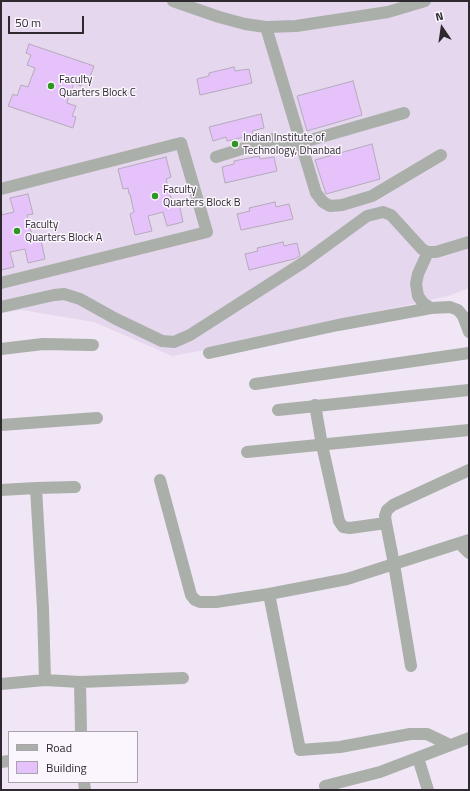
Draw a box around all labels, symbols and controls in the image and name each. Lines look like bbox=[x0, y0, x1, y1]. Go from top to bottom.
scale bar bbox=[10, 8, 86, 34]
north arrow bbox=[422, 8, 462, 48]
text: N bbox=[434, 8, 445, 25]
text: 50 m bbox=[15, 13, 41, 32]
place label: Faculty Quarters Block C bbox=[59, 73, 136, 99]
marker: Faculty Quarters Block C bbox=[46, 81, 56, 91]
place label: Indian Institute of Technology, Dhanbad bbox=[243, 131, 341, 157]
marker: Indian Institute of Technology, Dhanbad bbox=[230, 139, 240, 149]
place label: Faculty Quarters Block B bbox=[163, 183, 241, 209]
marker: Faculty Quarters Block B bbox=[150, 191, 160, 201]
place label: Faculty Quarters Block A bbox=[25, 218, 102, 244]
marker: Faculty Quarters Block A bbox=[12, 226, 22, 236]
legend bbox=[8, 731, 138, 783]
text: Road bbox=[46, 738, 72, 757]
text: Building bbox=[46, 758, 87, 777]

